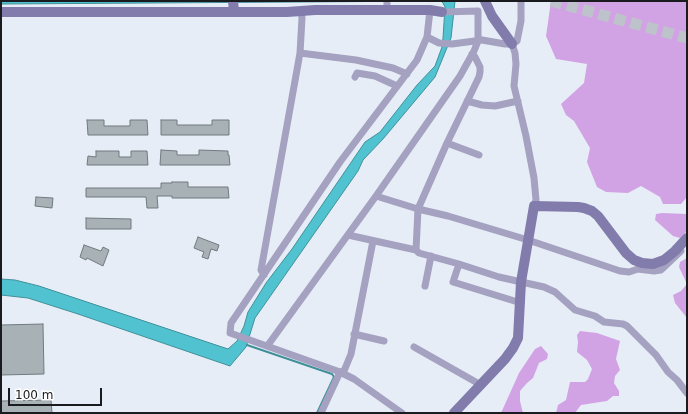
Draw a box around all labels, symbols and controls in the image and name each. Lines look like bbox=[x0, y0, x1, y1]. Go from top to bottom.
scale bar bbox=[10, 380, 104, 406]
text: 100 m bbox=[15, 388, 53, 402]

